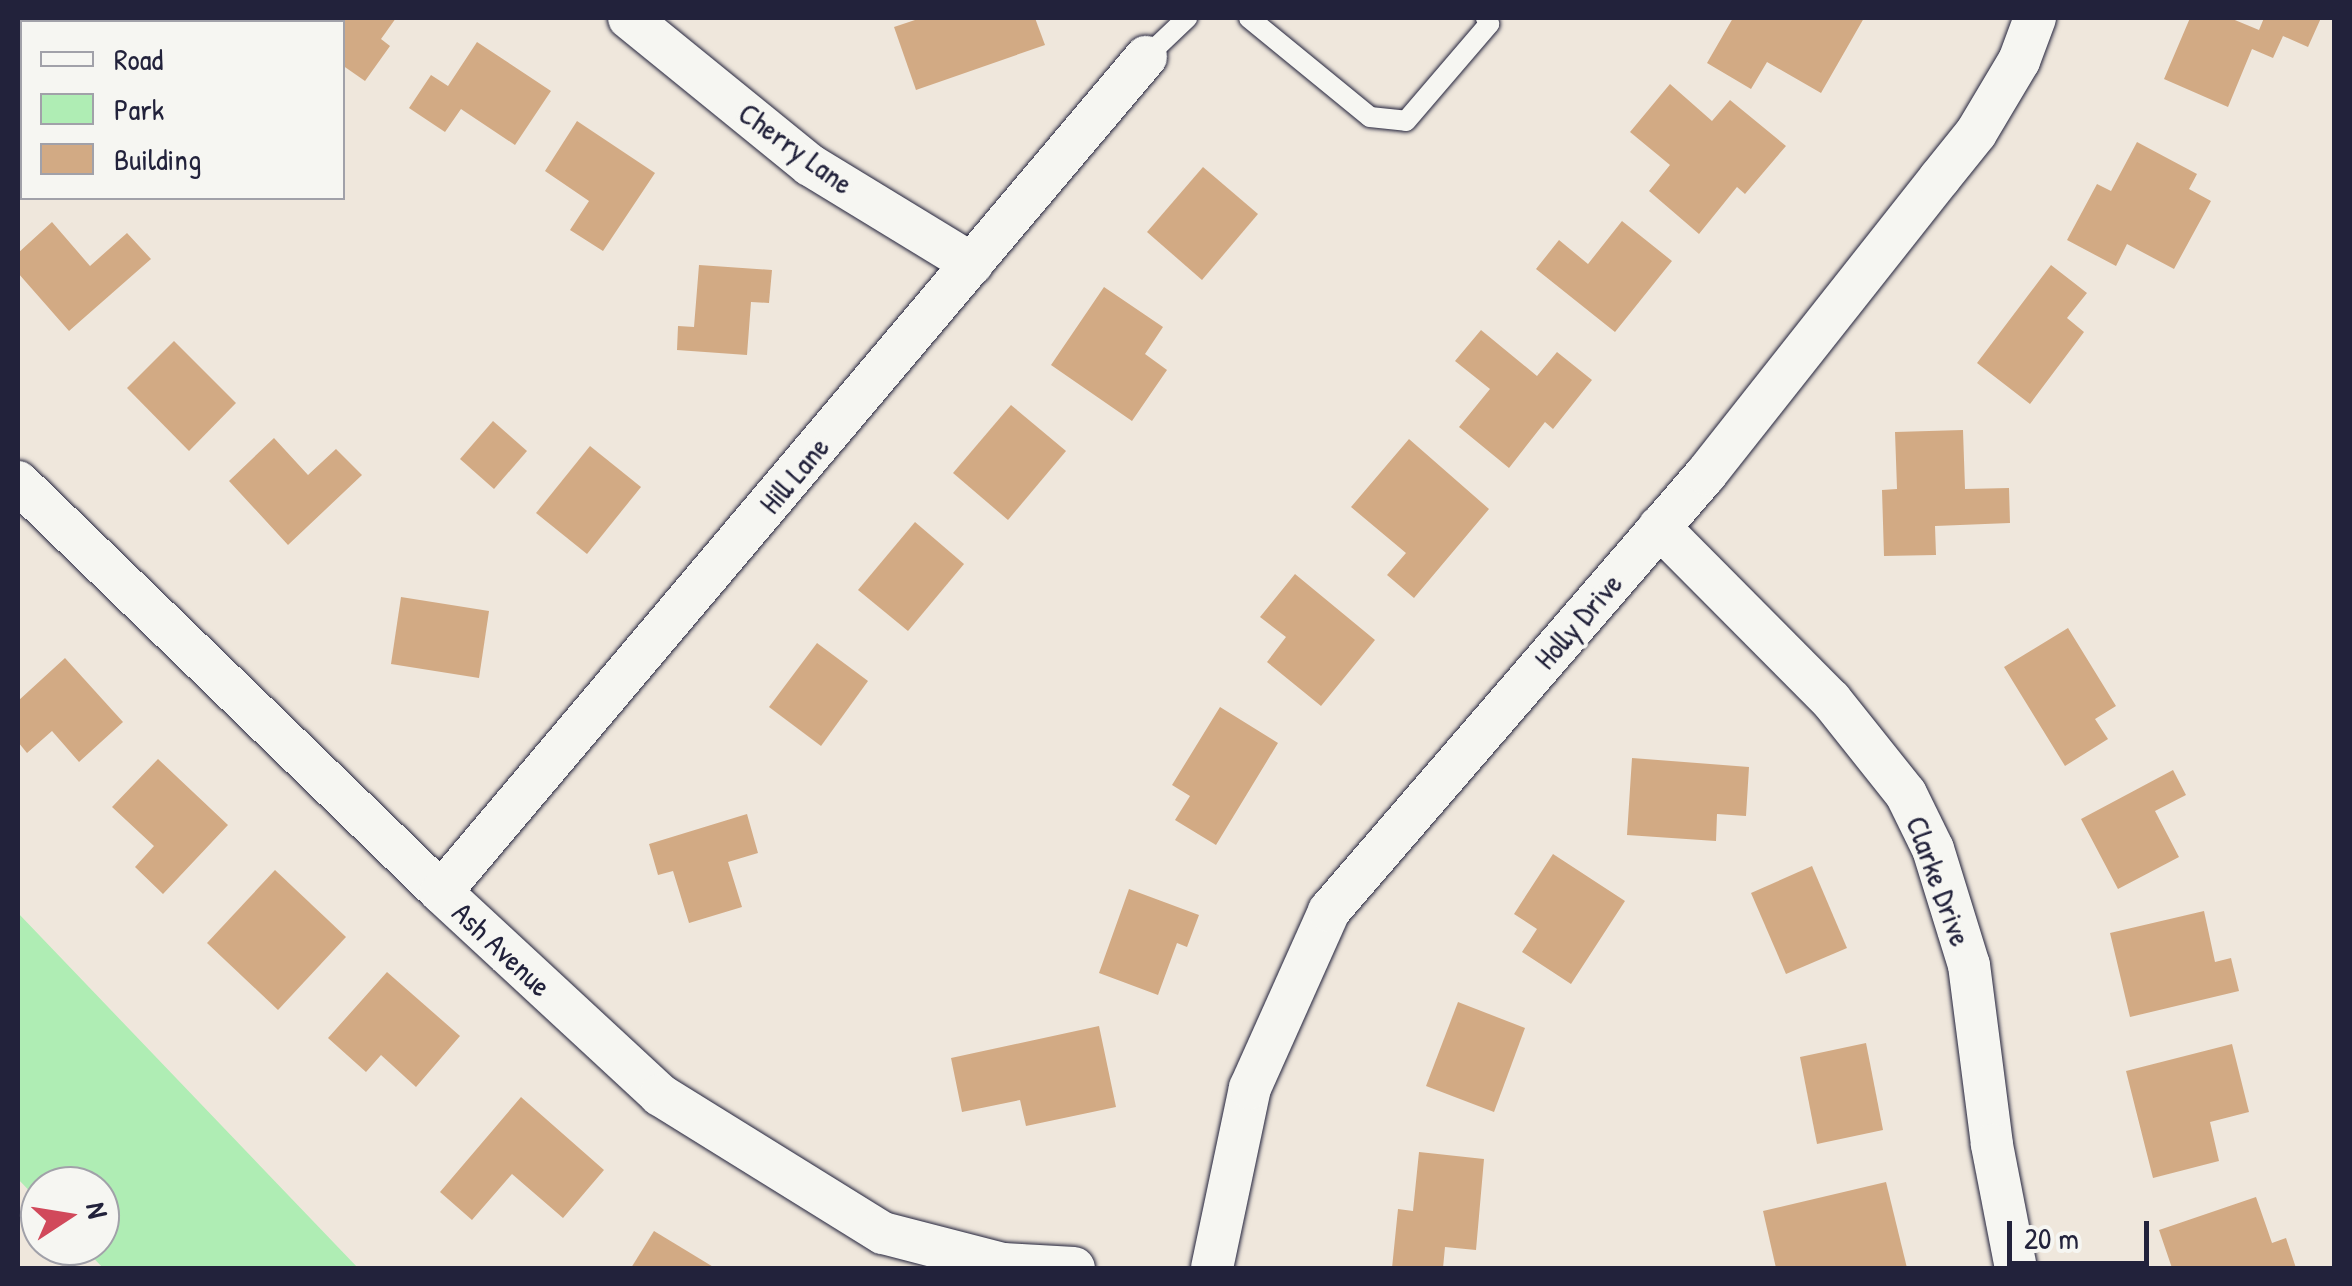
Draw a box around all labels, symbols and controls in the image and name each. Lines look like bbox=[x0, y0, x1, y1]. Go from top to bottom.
legend bbox=[20, 20, 345, 200]
text: Road bbox=[114, 39, 163, 79]
text: Park bbox=[114, 89, 164, 129]
street label: Cherry Lane bbox=[732, 95, 860, 201]
text: Building bbox=[114, 139, 201, 179]
street label: Hill Lane bbox=[752, 429, 836, 521]
street label: Holly Drive bbox=[1527, 566, 1629, 676]
street label: Clarke Drive bbox=[1899, 811, 1979, 951]
street label: Ash Avenue bbox=[445, 894, 559, 1004]
north arrow bbox=[20, 1166, 120, 1266]
text: N bbox=[77, 1199, 118, 1221]
scale bar bbox=[2012, 1201, 2154, 1263]
text: 20 m bbox=[2024, 1218, 2079, 1258]

